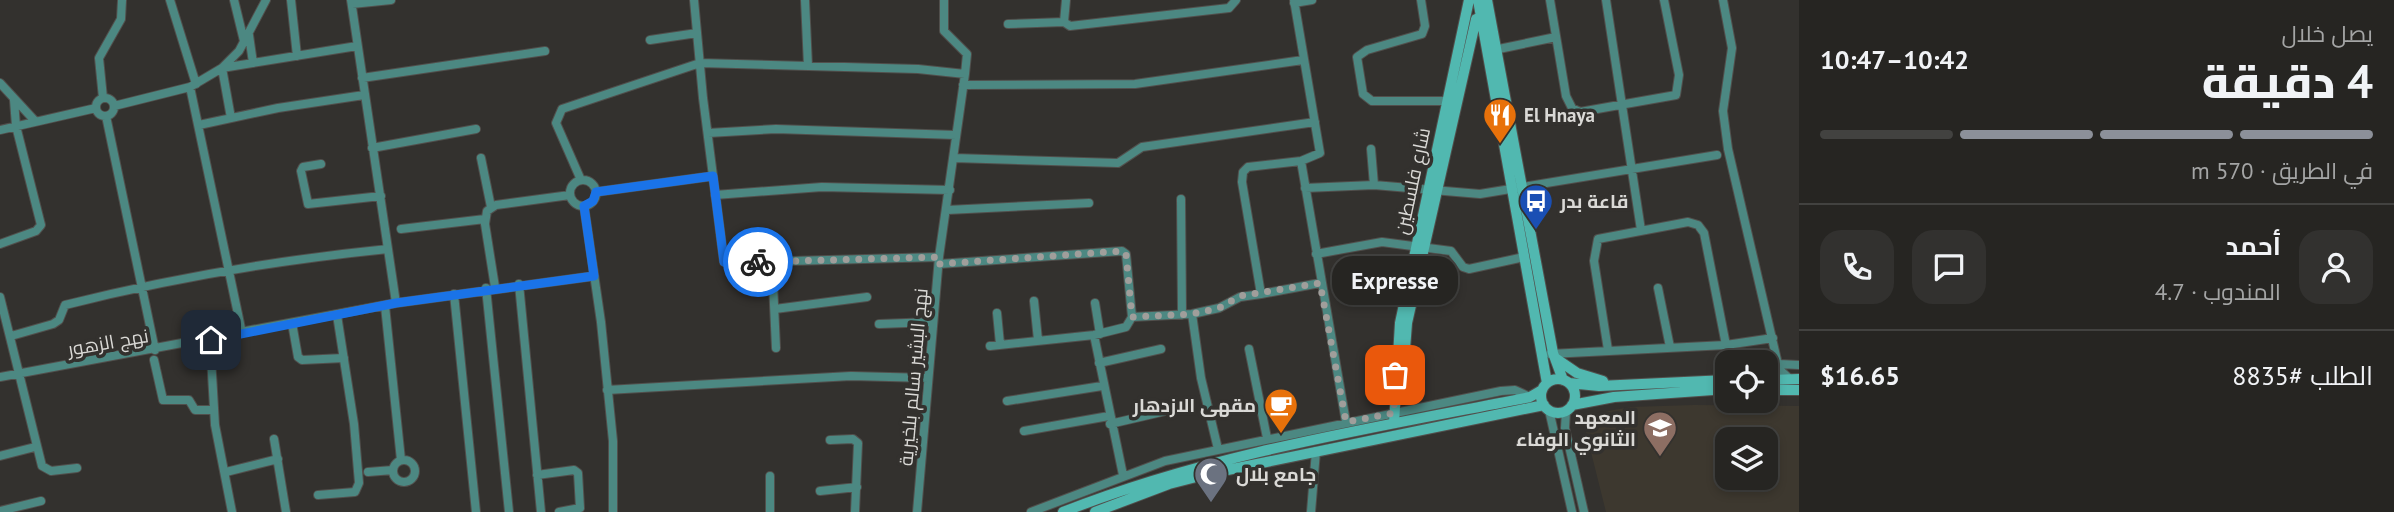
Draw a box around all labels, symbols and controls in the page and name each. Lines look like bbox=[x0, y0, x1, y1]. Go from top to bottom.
text: يصل خلال bbox=[2282, 19, 2373, 48]
text: 10:42–10:47 bbox=[1820, 43, 1969, 76]
text: 4 دقيقة bbox=[2202, 51, 2373, 111]
restaurant icon: El Hnaya bbox=[1481, 96, 1519, 145]
place label: El Hnaya bbox=[1524, 103, 1595, 127]
street label: شارع فلسطين bbox=[1389, 125, 1437, 237]
text: في الطريق · 570 m bbox=[2191, 156, 2373, 185]
bus stop icon: قاعة بدر bbox=[1517, 182, 1555, 231]
place label: قاعة بدر bbox=[1559, 189, 1628, 213]
courier bbox=[723, 227, 793, 297]
text: أحمد bbox=[2225, 229, 2281, 262]
button: phone bbox=[1820, 230, 1894, 304]
button: chat bbox=[1912, 230, 1986, 304]
button: person bbox=[2299, 230, 2373, 304]
icon: bike bbox=[739, 243, 777, 281]
callout: Expresse bbox=[1332, 256, 1458, 305]
text: Expresse bbox=[1351, 266, 1439, 295]
text: المندوب · 4.7 bbox=[2155, 277, 2281, 306]
street label: نهج البشير سالم بلخيرية bbox=[893, 287, 935, 467]
pin bbox=[181, 310, 241, 370]
icon: home bbox=[192, 321, 230, 359]
street label: نهج الزهور bbox=[65, 323, 151, 363]
pin bbox=[1365, 345, 1425, 405]
map controls bbox=[1715, 350, 1778, 490]
button: locate bbox=[1715, 350, 1778, 413]
icon: bag bbox=[1376, 356, 1414, 394]
text: $16.65 bbox=[1820, 359, 1900, 392]
text: الطلب #8835 bbox=[2232, 359, 2373, 392]
cafe icon: مقهى الازدهار bbox=[1262, 386, 1300, 435]
place label: مقهى الازدهار bbox=[1132, 393, 1256, 418]
place label: المعهد الثانوي الوفاء bbox=[1516, 405, 1636, 455]
school or university icon: المعهد الثانوي الوفاء bbox=[1641, 409, 1679, 458]
button: layers bbox=[1715, 427, 1778, 490]
mosque icon: جامع بلال bbox=[1192, 455, 1230, 504]
place label: جامع بلال bbox=[1236, 462, 1316, 488]

